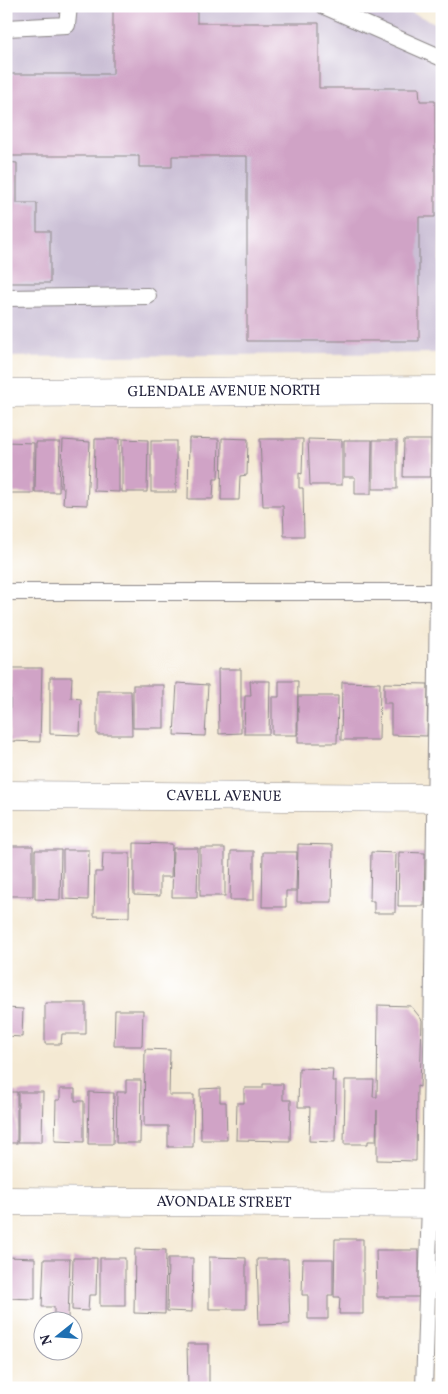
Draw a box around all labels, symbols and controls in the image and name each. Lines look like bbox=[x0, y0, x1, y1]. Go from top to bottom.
street label: GLENDALE AVENUE NORTH bbox=[127, 380, 321, 403]
street label: CAVELL AVENUE bbox=[166, 786, 282, 807]
street label: AVONDALE STREET bbox=[156, 1192, 292, 1213]
north arrow bbox=[32, 1312, 82, 1362]
text: N bbox=[36, 1332, 58, 1347]

